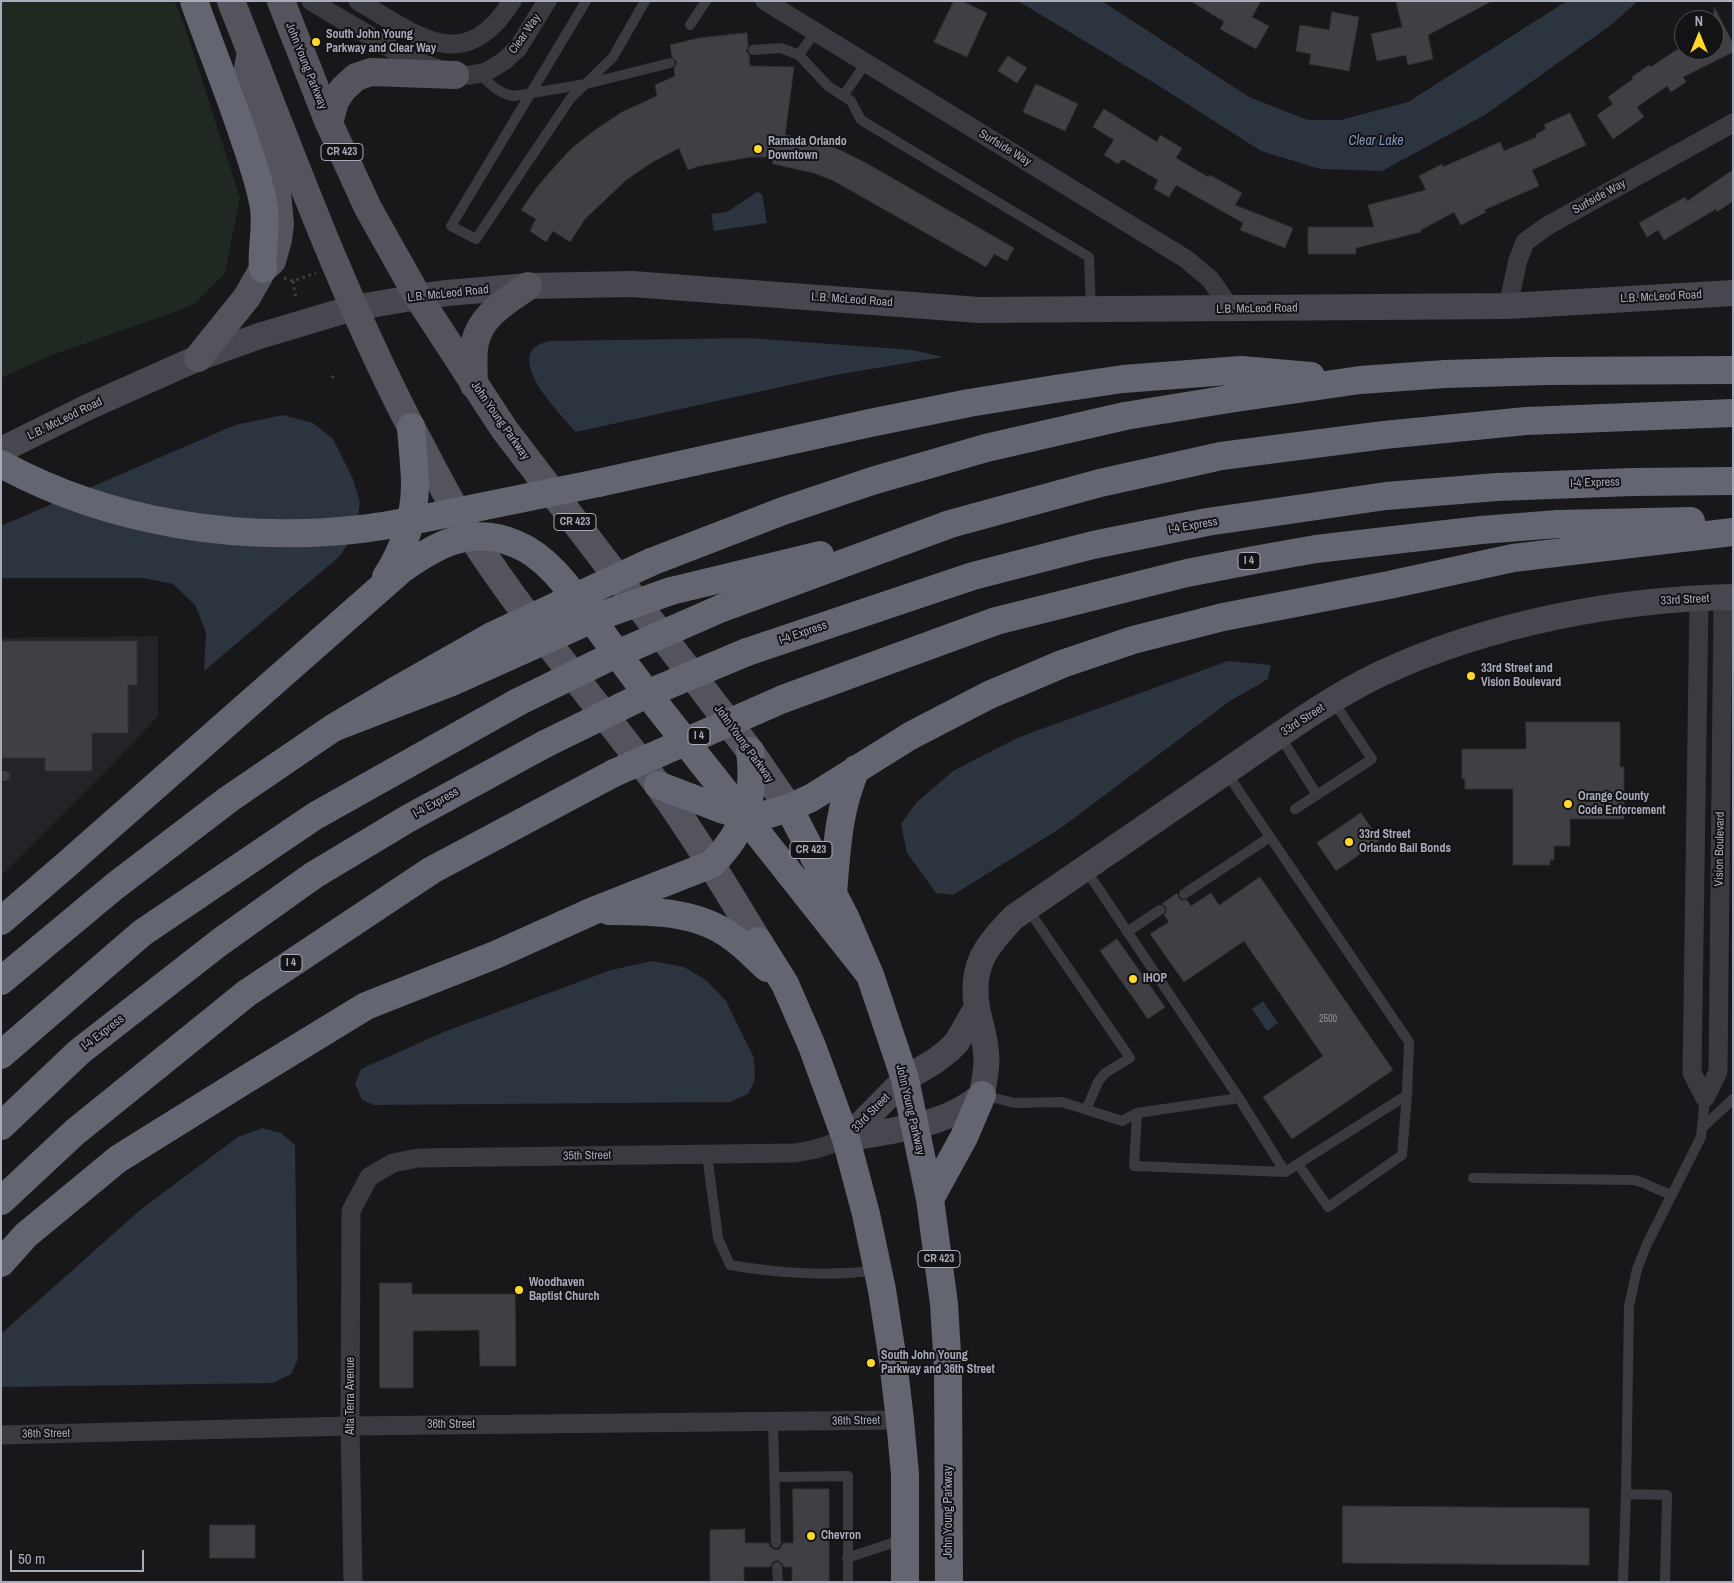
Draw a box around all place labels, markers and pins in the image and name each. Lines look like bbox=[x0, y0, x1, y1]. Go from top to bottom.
place label: South John Young Parkway and Clear Way bbox=[326, 28, 436, 56]
marker: South John Young Parkway and Clear Way bbox=[310, 36, 322, 48]
place label: Ramada Orlando Downtown bbox=[768, 135, 847, 163]
marker: Ramada Orlando Downtown bbox=[752, 143, 764, 155]
place label: 33rd Street and Vision Boulevard bbox=[1481, 662, 1561, 690]
marker: 33rd Street and Vision Boulevard bbox=[1465, 670, 1477, 682]
place label: Orange County Code Enforcement bbox=[1578, 790, 1665, 818]
marker: Orange County Code Enforcement bbox=[1562, 798, 1574, 810]
place label: 33rd Street Orlando Bail Bonds bbox=[1359, 828, 1451, 856]
marker: 33rd Street Orlando Bail Bonds bbox=[1343, 836, 1355, 848]
place label: IHOP bbox=[1143, 972, 1167, 986]
marker: IHOP bbox=[1127, 973, 1139, 985]
place label: Woodhaven Baptist Church bbox=[529, 1276, 600, 1304]
marker: Woodhaven Baptist Church bbox=[513, 1284, 525, 1296]
place label: South John Young Parkway and 36th Street bbox=[881, 1349, 995, 1377]
marker: South John Young Parkway and 36th Street bbox=[865, 1357, 877, 1369]
place label: Chevron bbox=[821, 1529, 861, 1543]
marker: Chevron bbox=[805, 1530, 817, 1542]

